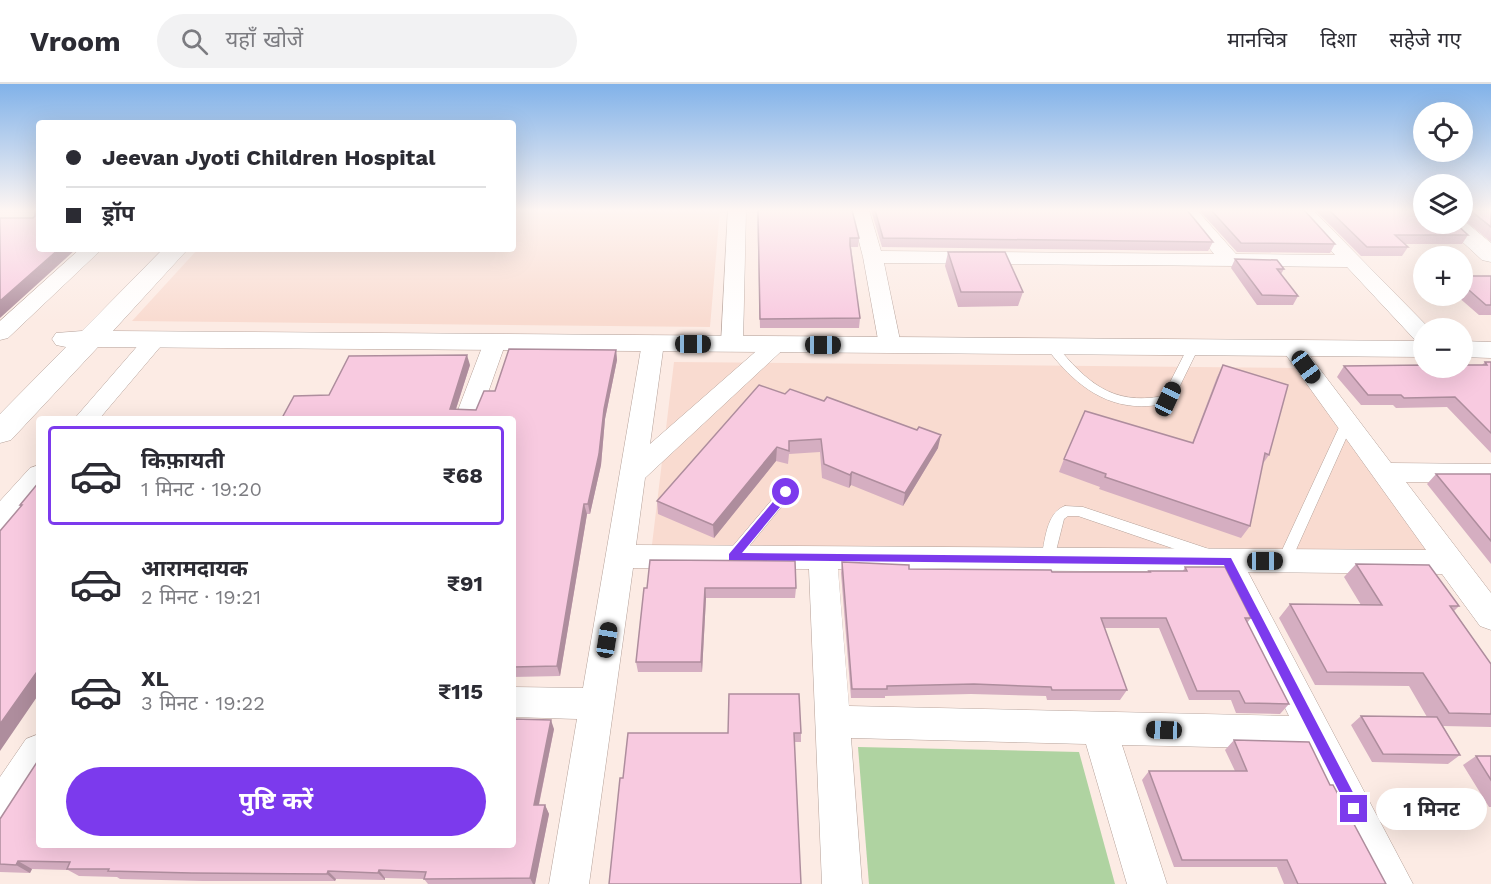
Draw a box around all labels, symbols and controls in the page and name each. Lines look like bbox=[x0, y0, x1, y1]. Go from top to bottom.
search box bbox=[157, 14, 577, 68]
text: Vroom bbox=[30, 25, 121, 58]
icon: search bbox=[178, 25, 211, 58]
text: यहाँ खोजें bbox=[226, 27, 303, 52]
text: मानचित्र bbox=[1227, 27, 1287, 52]
text: दिशा bbox=[1320, 27, 1356, 52]
text: सहेजे गए bbox=[1389, 27, 1461, 52]
map controls bbox=[1413, 102, 1473, 378]
button: locate bbox=[1413, 102, 1473, 162]
text: Jeevan Jyoti Children Hospital bbox=[102, 145, 435, 170]
button: layers bbox=[1413, 174, 1473, 234]
text: ड्रॉप bbox=[102, 201, 135, 226]
button: + bbox=[1413, 246, 1473, 306]
button: − bbox=[1413, 318, 1473, 378]
car bbox=[675, 335, 711, 353]
car bbox=[805, 336, 841, 354]
car bbox=[1288, 347, 1324, 387]
car bbox=[1152, 379, 1184, 419]
text: किफ़ायती bbox=[141, 448, 225, 473]
icon: car bbox=[69, 449, 123, 503]
text: ₹68 bbox=[442, 463, 483, 488]
text: 1 मिनट · 19:20 bbox=[141, 477, 262, 501]
route start bbox=[772, 478, 799, 505]
car bbox=[1247, 552, 1283, 570]
text: आरामदायक bbox=[141, 556, 248, 581]
icon: car bbox=[69, 557, 123, 611]
text: ₹91 bbox=[447, 571, 483, 596]
text: 2 मिनट · 19:21 bbox=[141, 585, 261, 609]
car bbox=[595, 621, 619, 659]
icon: car bbox=[69, 665, 123, 719]
text: XL bbox=[141, 666, 169, 691]
text: ₹115 bbox=[438, 679, 483, 704]
text: 3 मिनट · 19:22 bbox=[141, 691, 265, 715]
car bbox=[1146, 720, 1182, 740]
button: पुष्टि करें bbox=[66, 767, 486, 836]
callout: 1 मिनट bbox=[1375, 788, 1486, 830]
route end bbox=[1340, 795, 1367, 822]
text: 1 मिनट bbox=[1403, 797, 1460, 821]

